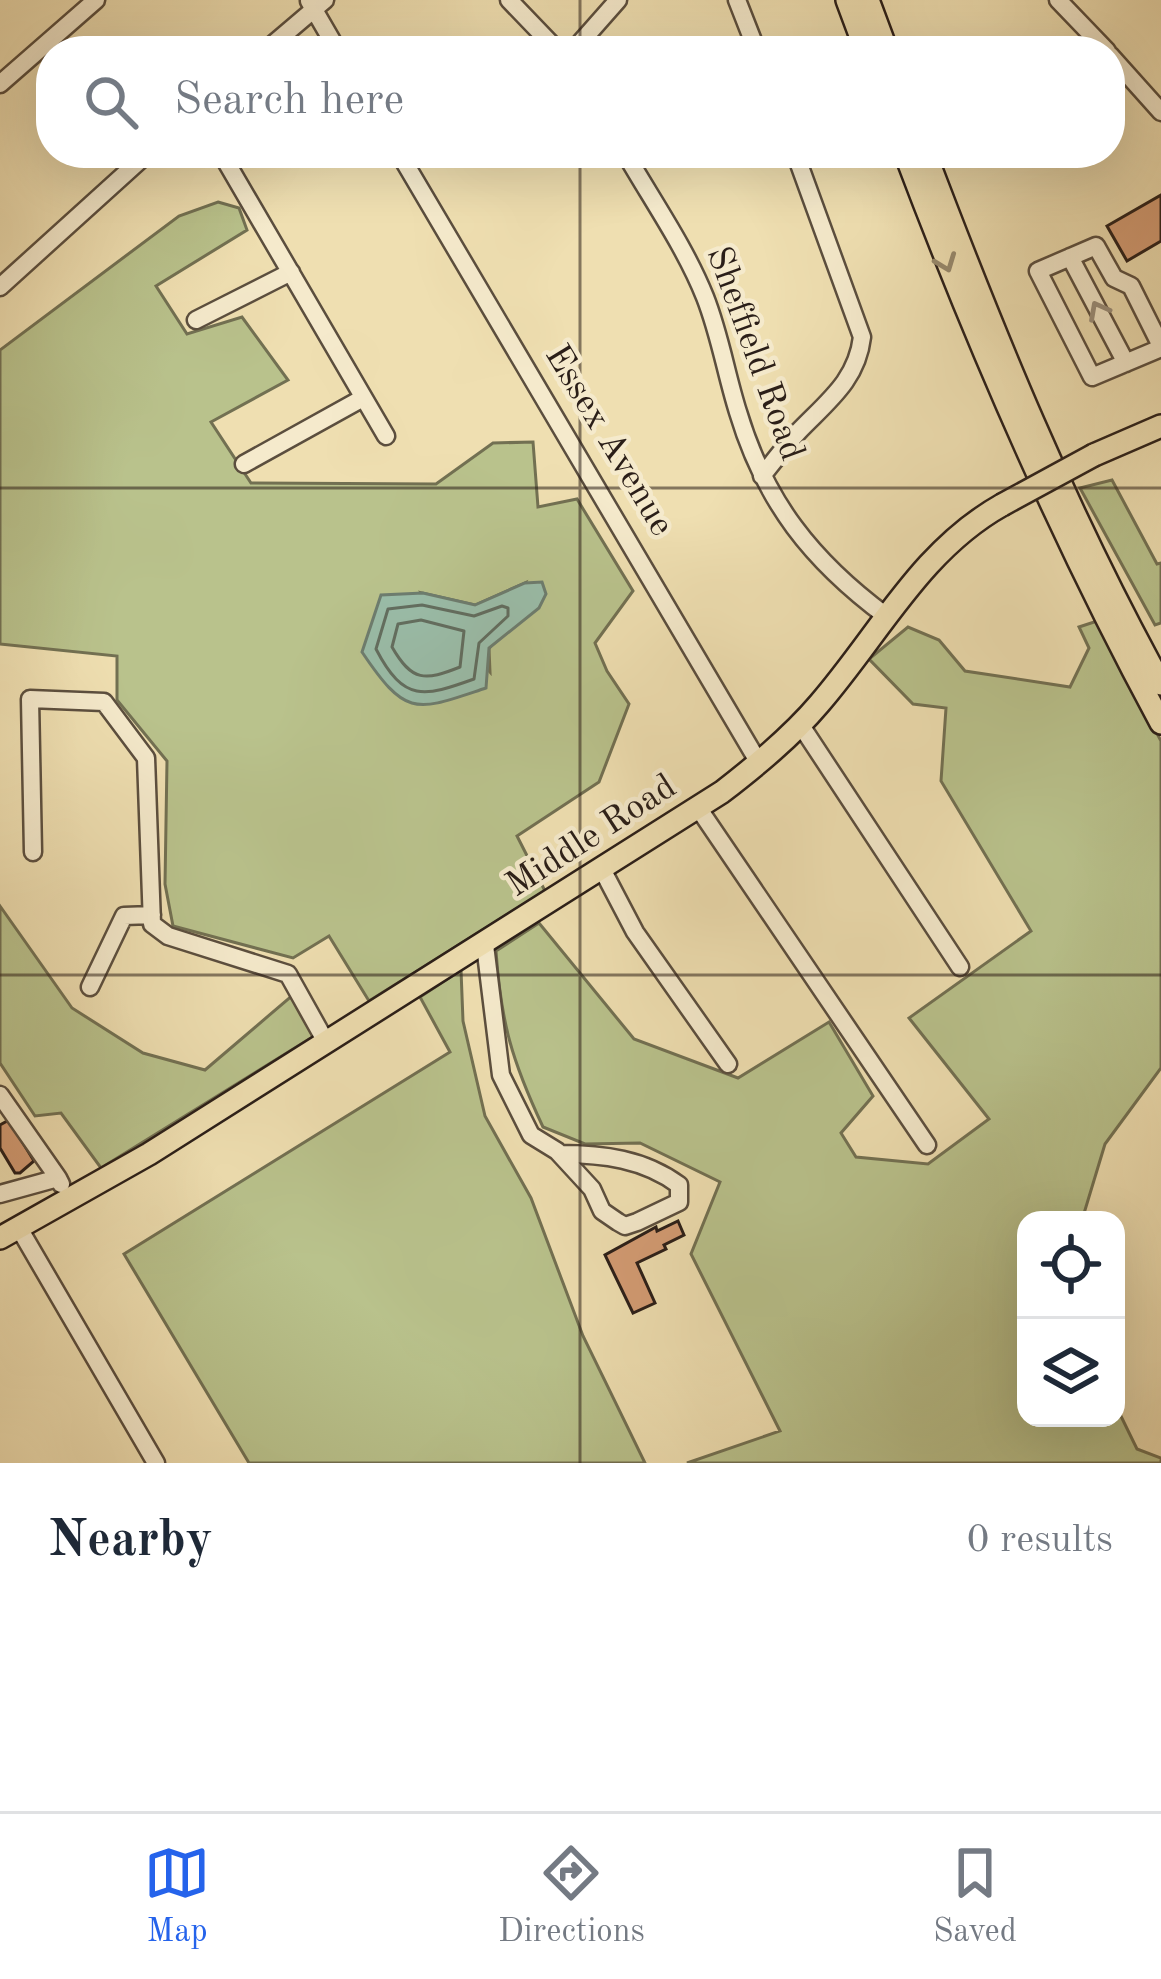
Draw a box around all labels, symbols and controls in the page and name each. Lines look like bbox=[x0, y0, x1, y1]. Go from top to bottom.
search box bbox=[36, 36, 1125, 168]
icon: search bbox=[78, 69, 144, 135]
text: Search here bbox=[174, 79, 404, 124]
street label: Sheffield Road bbox=[699, 242, 809, 466]
one-way arrow bbox=[931, 251, 956, 272]
one-way arrow bbox=[1089, 301, 1112, 323]
street label: Essex Avenue bbox=[537, 339, 679, 543]
street label: Middle Road bbox=[501, 769, 683, 905]
map controls bbox=[1017, 1211, 1125, 1427]
button: locate bbox=[1017, 1211, 1125, 1319]
button: layers bbox=[1017, 1319, 1125, 1427]
text: Nearby bbox=[48, 1516, 213, 1567]
text: 0 results bbox=[967, 1521, 1113, 1560]
tab: Map bbox=[144, 1840, 210, 1953]
tab: Directions bbox=[498, 1840, 645, 1953]
tab: Saved bbox=[933, 1840, 1017, 1953]

